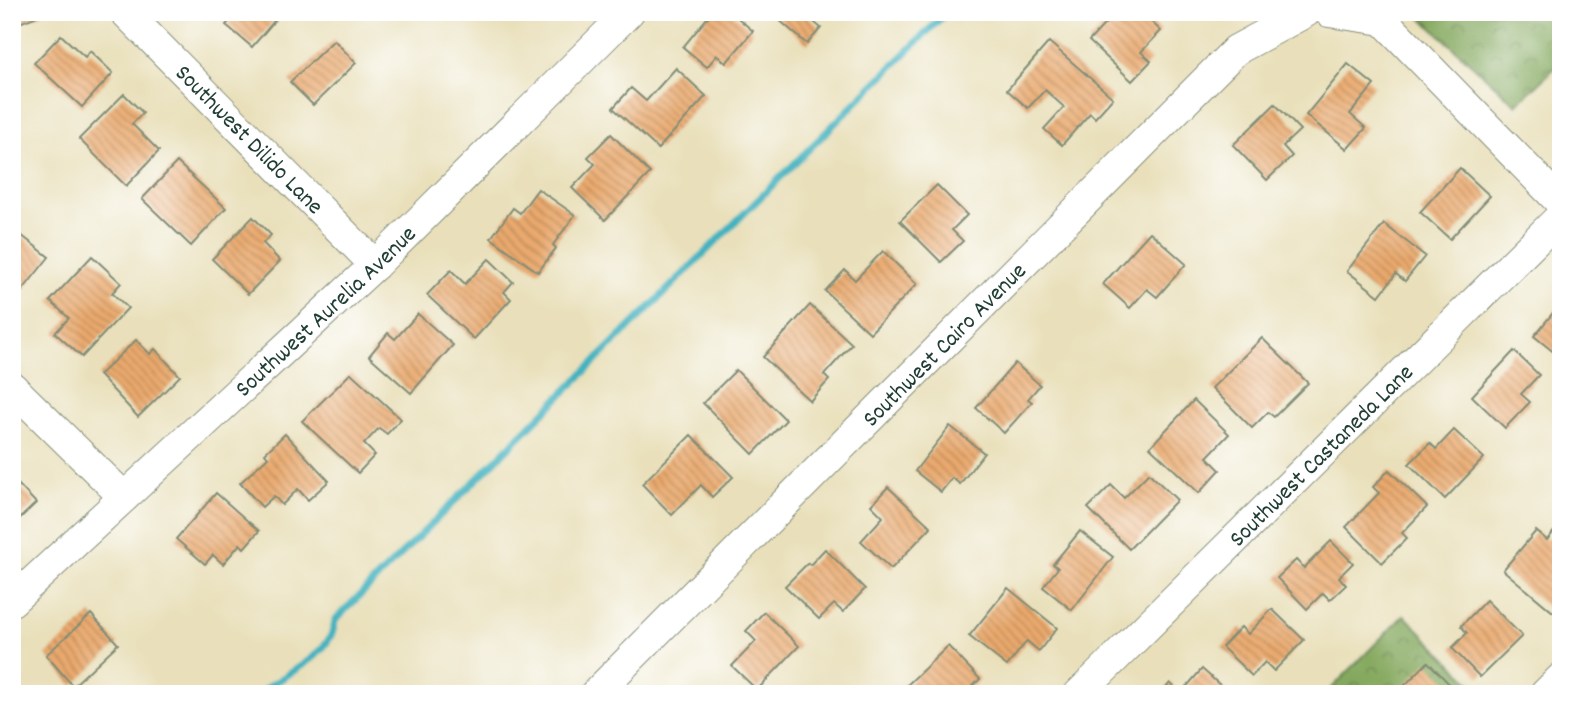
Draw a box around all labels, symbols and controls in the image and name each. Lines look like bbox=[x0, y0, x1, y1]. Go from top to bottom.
street label: Southwest Dilido Lane bbox=[166, 58, 330, 223]
street label: Southwest Aurelia Avenue bbox=[229, 219, 425, 406]
street label: Southwest Cairo Avenue bbox=[856, 256, 1035, 436]
street label: Southwest Castaneda Lane bbox=[1223, 357, 1422, 556]

